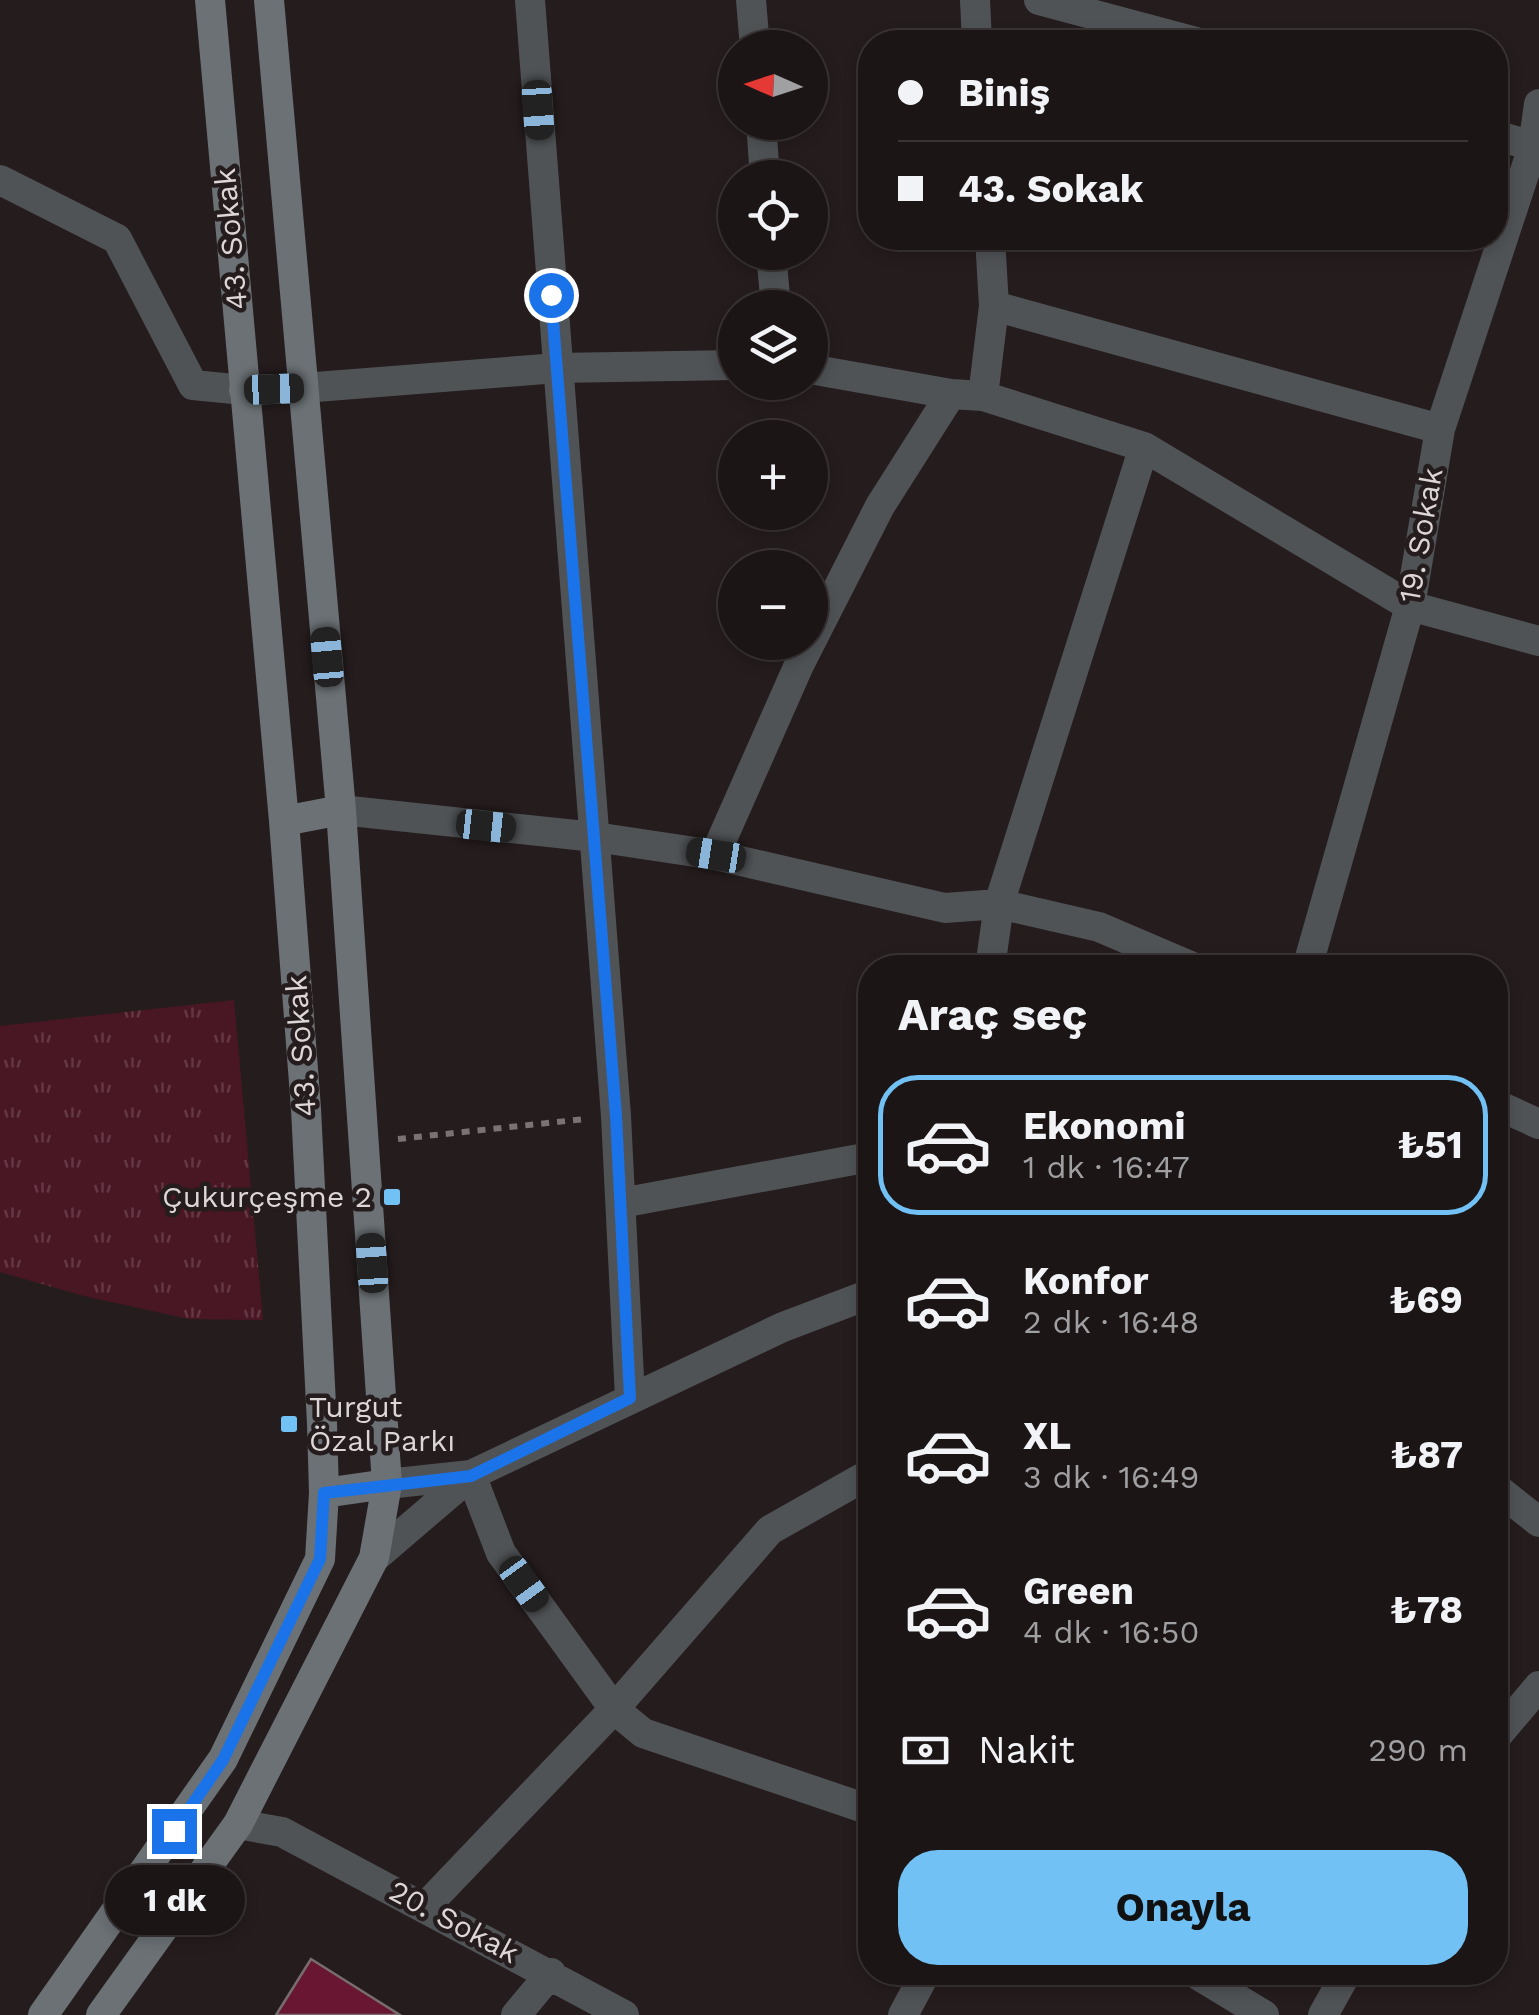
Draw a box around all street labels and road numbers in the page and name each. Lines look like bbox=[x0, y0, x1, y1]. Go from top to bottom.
street label: 43. Sokak bbox=[207, 167, 254, 311]
street label: 19. Sokak bbox=[1391, 465, 1450, 605]
street label: 43. Sokak bbox=[278, 974, 323, 1118]
street label: 20. Sokak bbox=[384, 1873, 525, 1970]

